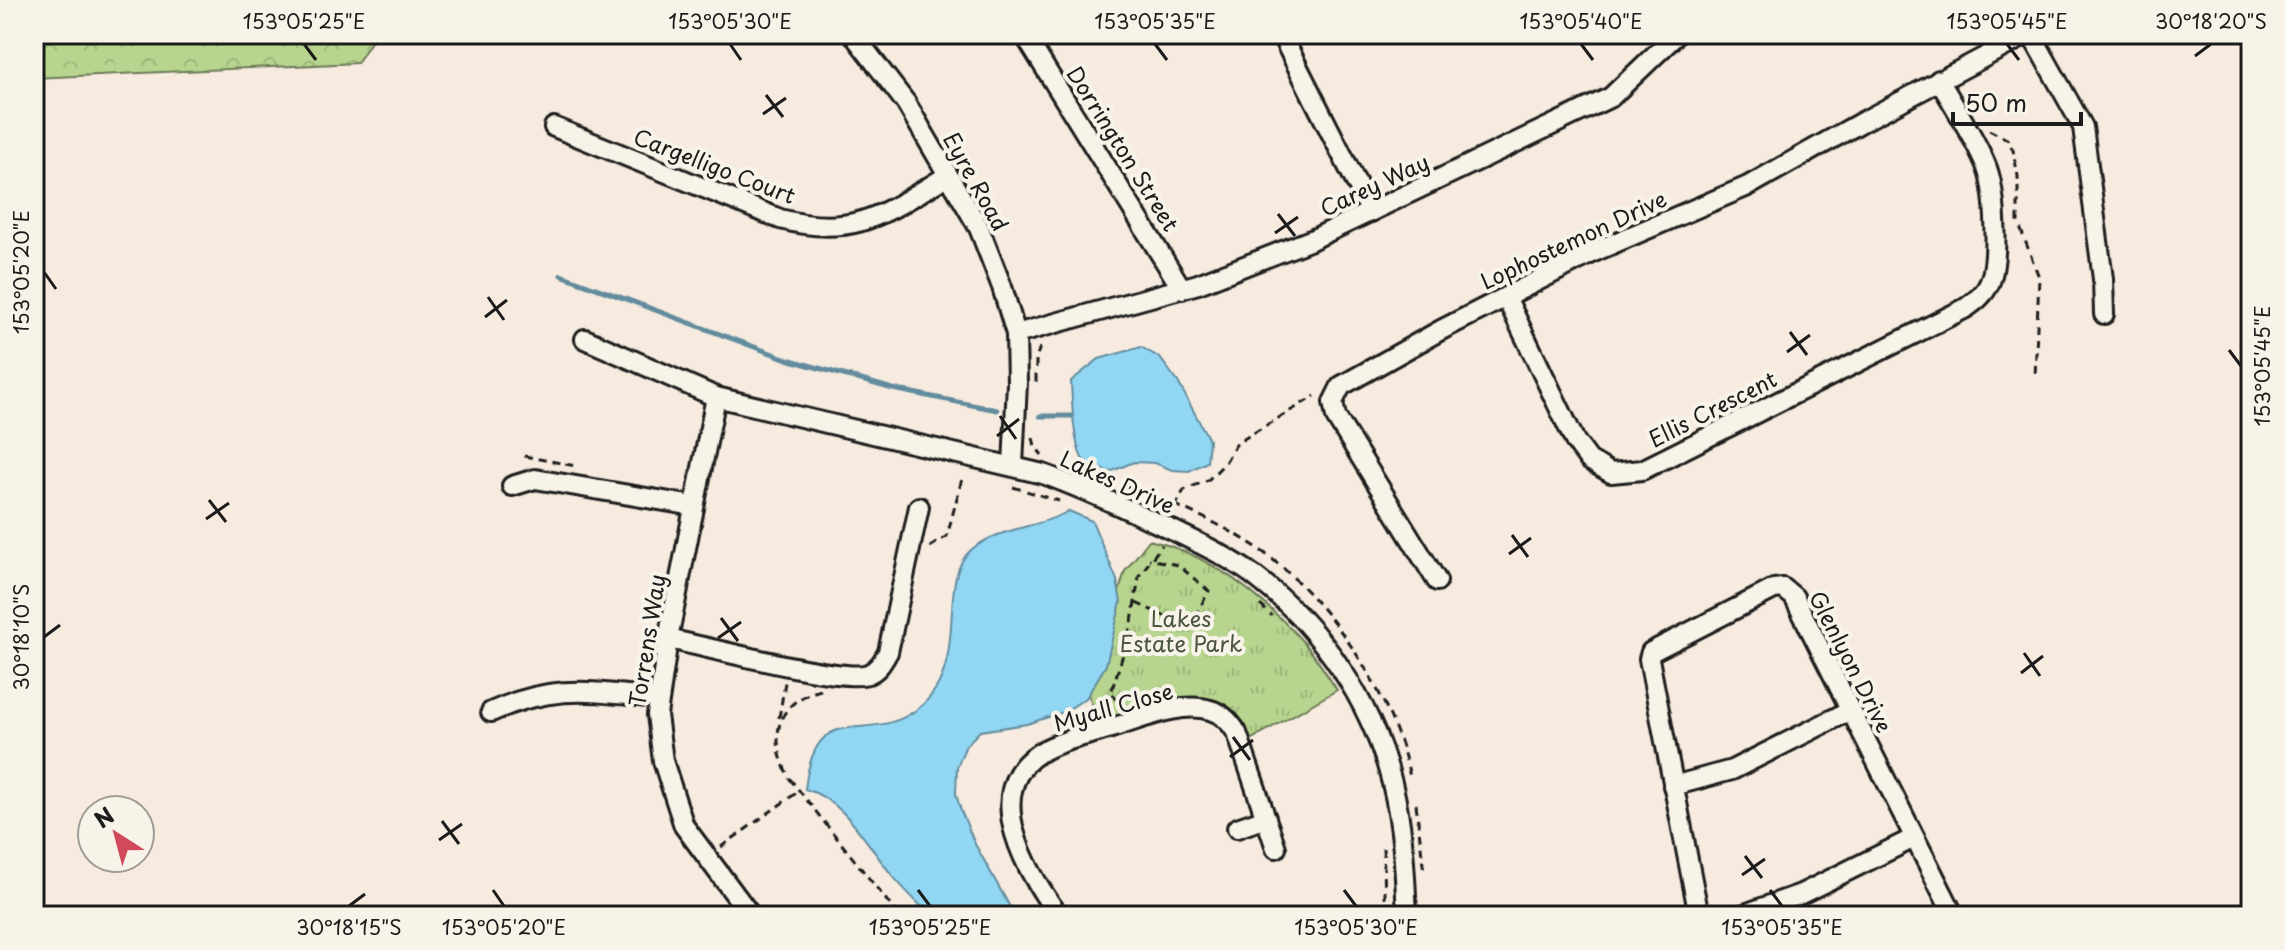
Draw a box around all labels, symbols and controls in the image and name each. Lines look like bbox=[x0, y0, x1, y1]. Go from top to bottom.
text: 153°05'25"E bbox=[243, 6, 365, 36]
text: 153°05'30"E bbox=[668, 6, 792, 36]
text: 153°05'35"E bbox=[1094, 6, 1216, 36]
text: 153°05'40"E bbox=[1519, 6, 1643, 36]
text: 153°05'45"E bbox=[1946, 6, 2068, 36]
text: 30°18'20"S bbox=[2155, 6, 2267, 36]
street label: Dorrington Street bbox=[1060, 59, 1188, 237]
scale bar bbox=[1953, 76, 2081, 126]
text: 50 m bbox=[1965, 84, 2027, 120]
street label: Cargelligo Court bbox=[629, 119, 801, 211]
street label: Eyre Road bbox=[936, 125, 1018, 237]
street label: Carey Way bbox=[1314, 144, 1434, 224]
street label: Lophostemon Drive bbox=[1474, 181, 1672, 297]
text: 153°05'20"E bbox=[6, 210, 36, 334]
text: 153°05'45"E bbox=[2247, 305, 2277, 427]
street label: Ellis Crescent bbox=[1642, 362, 1782, 454]
street label: Lakes Drive bbox=[1056, 441, 1180, 521]
street label: Torrens Way bbox=[619, 571, 673, 709]
text: 30°18'10"S bbox=[6, 584, 36, 690]
street label: Glenlyon Drive bbox=[1802, 584, 1902, 738]
park label: Lakes Estate Park bbox=[1120, 601, 1242, 659]
street label: Myall Close bbox=[1049, 673, 1177, 739]
north arrow bbox=[76, 794, 156, 874]
text: N bbox=[87, 798, 120, 835]
text: 30°18'15"S bbox=[296, 912, 402, 942]
text: 153°05'20"E bbox=[442, 912, 566, 942]
text: 153°05'25"E bbox=[869, 912, 991, 942]
text: 153°05'30"E bbox=[1294, 912, 1418, 942]
text: 153°05'35"E bbox=[1721, 912, 1843, 942]

